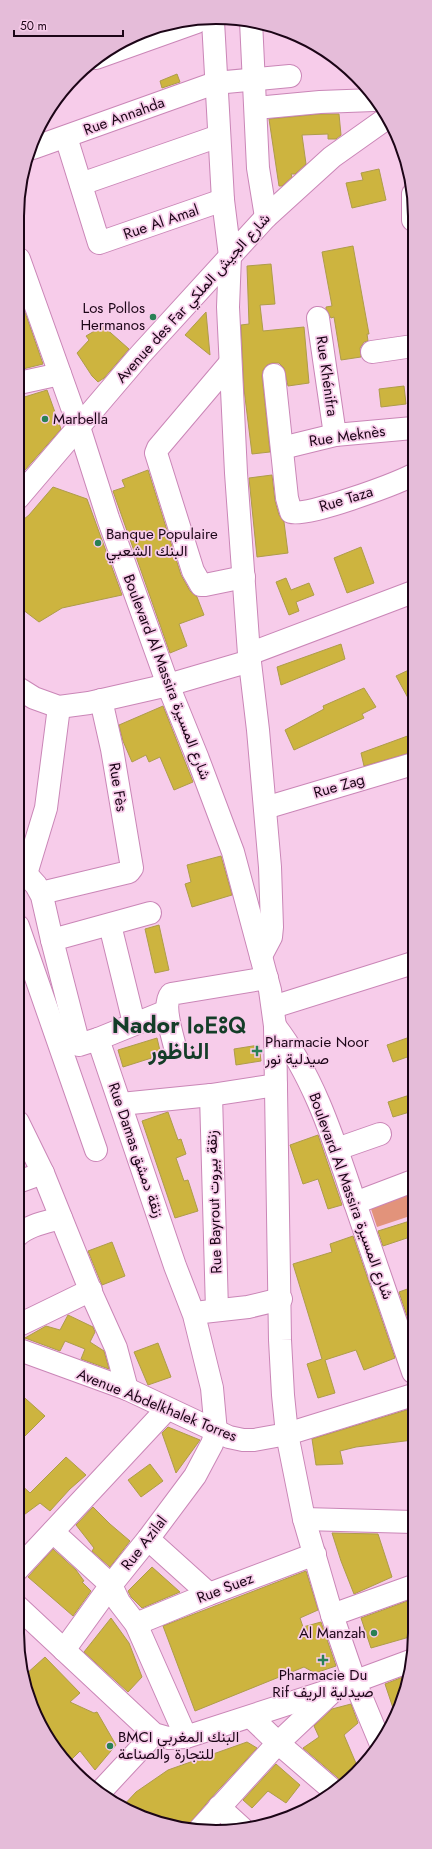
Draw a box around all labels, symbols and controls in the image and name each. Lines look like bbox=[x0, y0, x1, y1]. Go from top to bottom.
scale bar bbox=[14, 12, 123, 38]
text: 50 m bbox=[20, 17, 47, 35]
street label: Rue Annahda bbox=[80, 91, 168, 141]
street label: Rue Al Amal bbox=[120, 199, 202, 245]
street label: Avenue des Far شارع الجيش الملكي bbox=[111, 208, 277, 389]
place label: Los Pollos Hermanos bbox=[80, 297, 145, 336]
marker: Los Pollos Hermanos bbox=[148, 312, 158, 322]
street label: Rue Khénifra bbox=[310, 334, 344, 418]
place label: Marbella bbox=[53, 408, 108, 430]
marker: Marbella bbox=[40, 414, 50, 424]
street label: Rue Meknès bbox=[308, 420, 386, 452]
street label: Rue Taza bbox=[316, 480, 376, 518]
place label: Banque Populaire البنك الشعبي bbox=[106, 523, 218, 564]
marker: Banque Populaire البنك الشعبي bbox=[93, 538, 103, 548]
street label: Boulevard Al Massira شارع المسيرة bbox=[118, 571, 217, 783]
street label: Rue Fès bbox=[103, 761, 133, 813]
street label: Rue Zag bbox=[311, 768, 367, 804]
district label: Nador ⵏⴰⴹⵓⵕ الناظور bbox=[112, 1008, 246, 1068]
place label: Pharmacie Noor صيدلية نور bbox=[264, 1031, 370, 1070]
marker: Pharmacie Noor صيدلية نور bbox=[252, 1046, 262, 1056]
street label: Rue Damas زنقة دمشق bbox=[103, 1079, 169, 1221]
street label: Boulevard Al Massira شارع المسيرة bbox=[303, 1089, 399, 1303]
street label: Rue Bayrout زنقة بيروت bbox=[201, 1130, 227, 1274]
street label: Avenue Abdelkhalek Torres bbox=[74, 1363, 240, 1447]
street label: Rue Azilal bbox=[116, 1511, 172, 1575]
street label: Rue Suez bbox=[194, 1567, 257, 1609]
place label: Al Manzah bbox=[299, 1622, 366, 1644]
marker: Al Manzah bbox=[369, 1628, 379, 1638]
marker: Pharmacie Du Rif صيدلية الريف bbox=[318, 1655, 328, 1665]
place label: Pharmacie Du Rif صيدلية الريف bbox=[272, 1664, 374, 1703]
place label: BMCI البنك المغربي للتجارة والصناعة bbox=[118, 1726, 239, 1765]
marker: BMCI البنك المغربي للتجارة والصناعة bbox=[105, 1741, 115, 1751]

